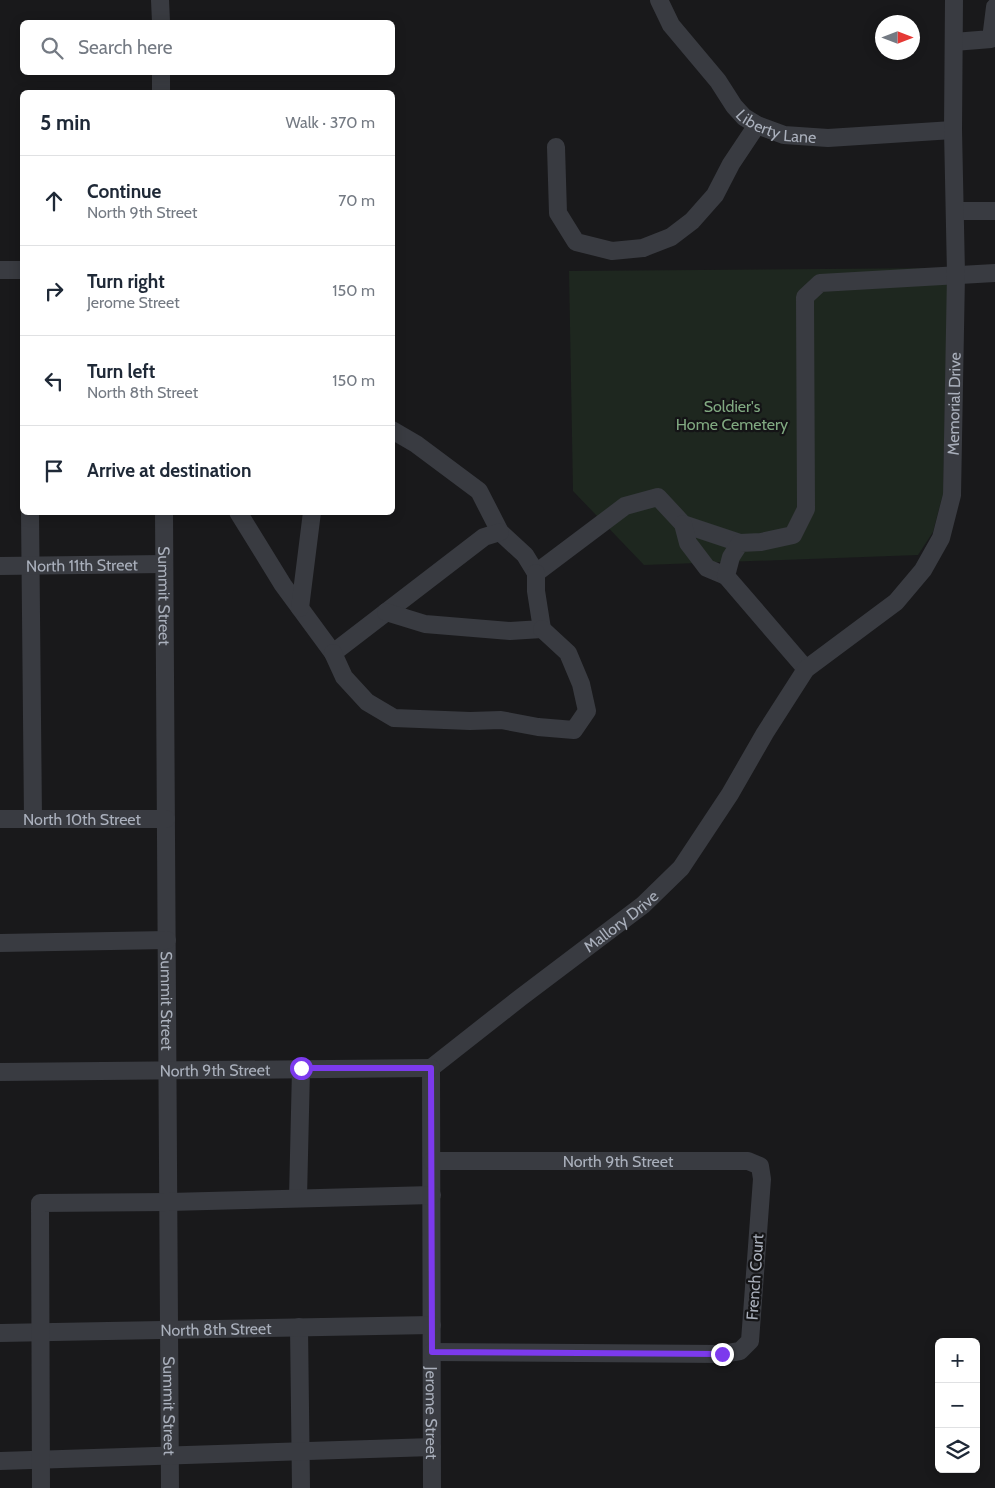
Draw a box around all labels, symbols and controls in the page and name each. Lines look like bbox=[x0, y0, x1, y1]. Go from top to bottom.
north arrow bbox=[875, 15, 920, 60]
search box bbox=[20, 20, 395, 75]
icon: search bbox=[38, 34, 66, 62]
text: Search here bbox=[78, 36, 172, 59]
street label: Liberty Lane bbox=[732, 105, 817, 147]
text: 5 min bbox=[40, 110, 91, 135]
text: Walk · 370 m bbox=[286, 113, 375, 132]
text: Continue bbox=[87, 180, 161, 203]
icon: ahead bbox=[40, 187, 68, 215]
text: 70 m bbox=[338, 191, 375, 210]
text: North 9th Street bbox=[87, 203, 197, 222]
text: Turn right bbox=[87, 270, 165, 293]
icon: right bbox=[40, 277, 68, 305]
text: 150 m bbox=[332, 281, 375, 300]
text: Jerome Street bbox=[87, 293, 180, 312]
street label: Memorial Drive bbox=[943, 352, 964, 456]
text: Turn left bbox=[87, 360, 155, 383]
icon: left bbox=[40, 367, 68, 395]
text: 150 m bbox=[332, 371, 375, 390]
text: North 8th Street bbox=[87, 383, 198, 402]
park label: Soldier's Home Cemetery bbox=[676, 397, 788, 434]
icon: arrive bbox=[40, 457, 68, 485]
text: Arrive at destination bbox=[87, 459, 251, 482]
street label: Summit Street bbox=[155, 546, 174, 646]
street label: North 11th Street bbox=[26, 555, 139, 575]
street label: North 10th Street bbox=[23, 810, 142, 829]
street label: Mallory Drive bbox=[580, 886, 662, 956]
street label: Summit Street bbox=[157, 951, 177, 1051]
route start bbox=[290, 1057, 313, 1080]
street label: North 9th Street bbox=[160, 1060, 271, 1080]
street label: North 9th Street bbox=[563, 1152, 674, 1171]
street label: French Court bbox=[743, 1233, 768, 1321]
street label: North 8th Street bbox=[160, 1318, 272, 1340]
map controls bbox=[935, 1338, 980, 1473]
button: + bbox=[935, 1338, 980, 1383]
route end bbox=[711, 1343, 734, 1366]
street label: Summit Street bbox=[160, 1356, 179, 1456]
street label: Jerome Street bbox=[422, 1366, 441, 1460]
button: − bbox=[935, 1383, 980, 1428]
button: layers bbox=[935, 1428, 980, 1473]

